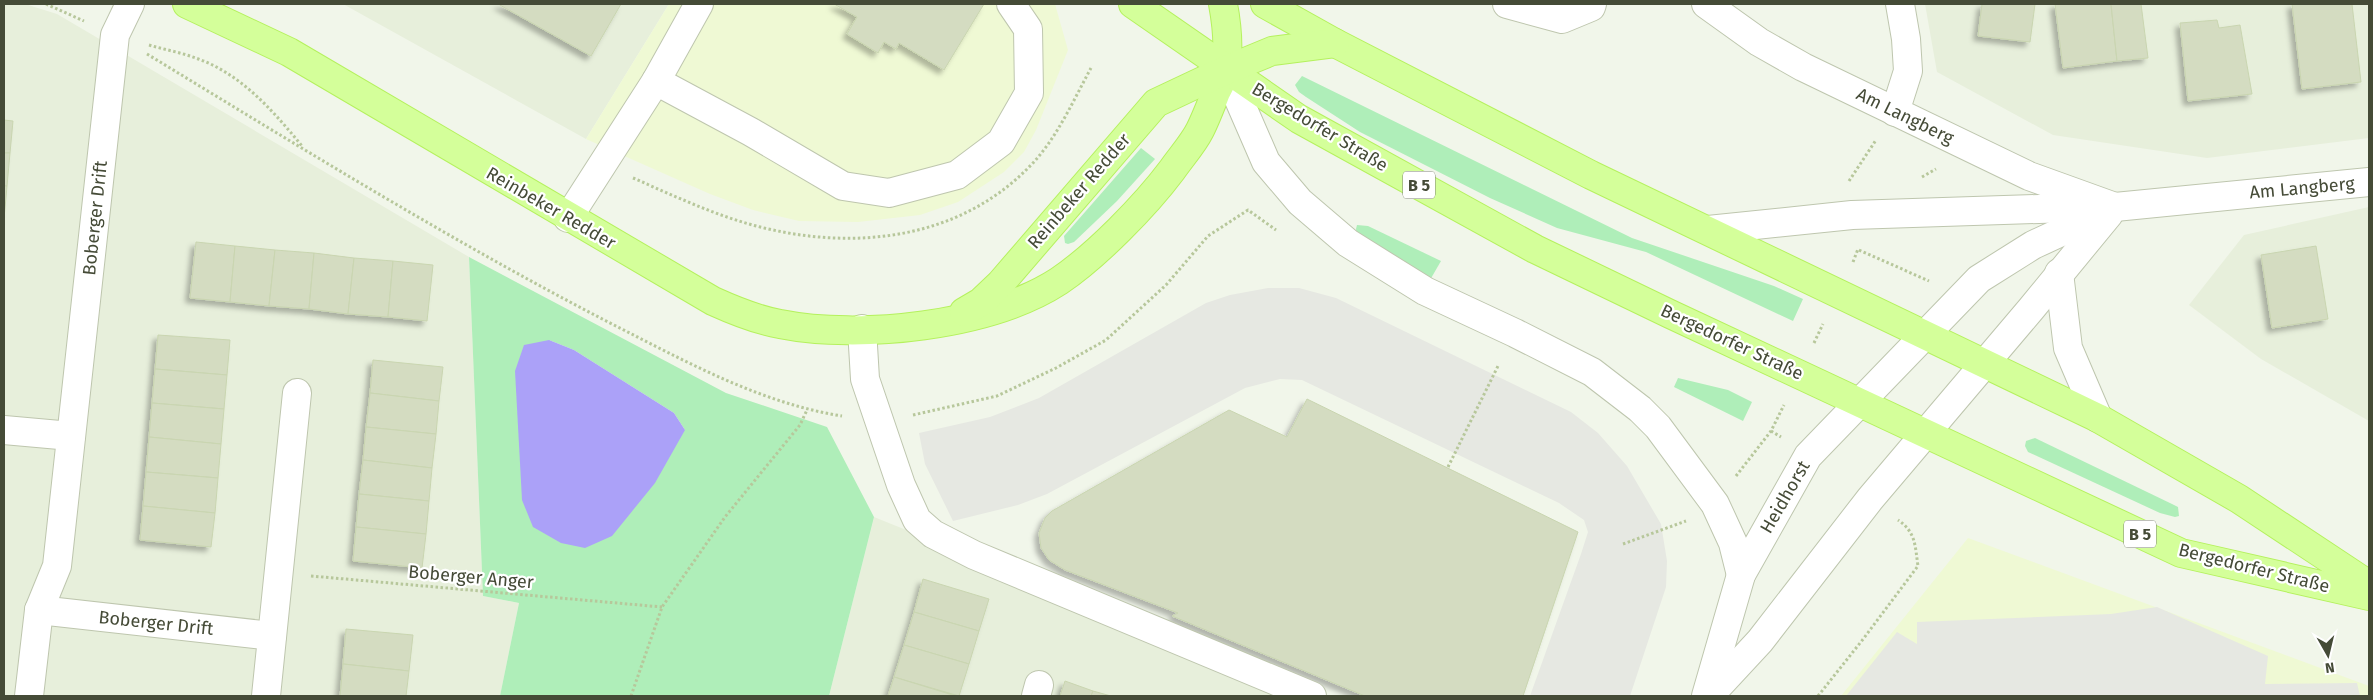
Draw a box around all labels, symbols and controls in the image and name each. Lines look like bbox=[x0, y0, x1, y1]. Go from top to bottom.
street label: Bergedorfer Straße bbox=[1248, 78, 1392, 176]
street label: Am Langberg bbox=[1853, 83, 1958, 149]
street label: Reinbeker Redder bbox=[1023, 129, 1135, 253]
street label: Boberger Drift bbox=[78, 159, 112, 277]
street label: Reinbeker Redder bbox=[482, 162, 620, 254]
road number: B 5 bbox=[1403, 172, 1435, 198]
street label: Am Langberg bbox=[2248, 172, 2356, 204]
street label: Bergedorfer Straße bbox=[1657, 299, 1807, 385]
street label: Heidhorst bbox=[1755, 456, 1815, 537]
road number: B 5 bbox=[2124, 520, 2156, 548]
street label: Bergedorfer Straße bbox=[2176, 539, 2332, 597]
street label: Boberger Anger bbox=[407, 561, 535, 593]
street label: Boberger Drift bbox=[97, 606, 215, 640]
north arrow bbox=[2303, 630, 2353, 680]
text: N bbox=[2324, 658, 2336, 676]

